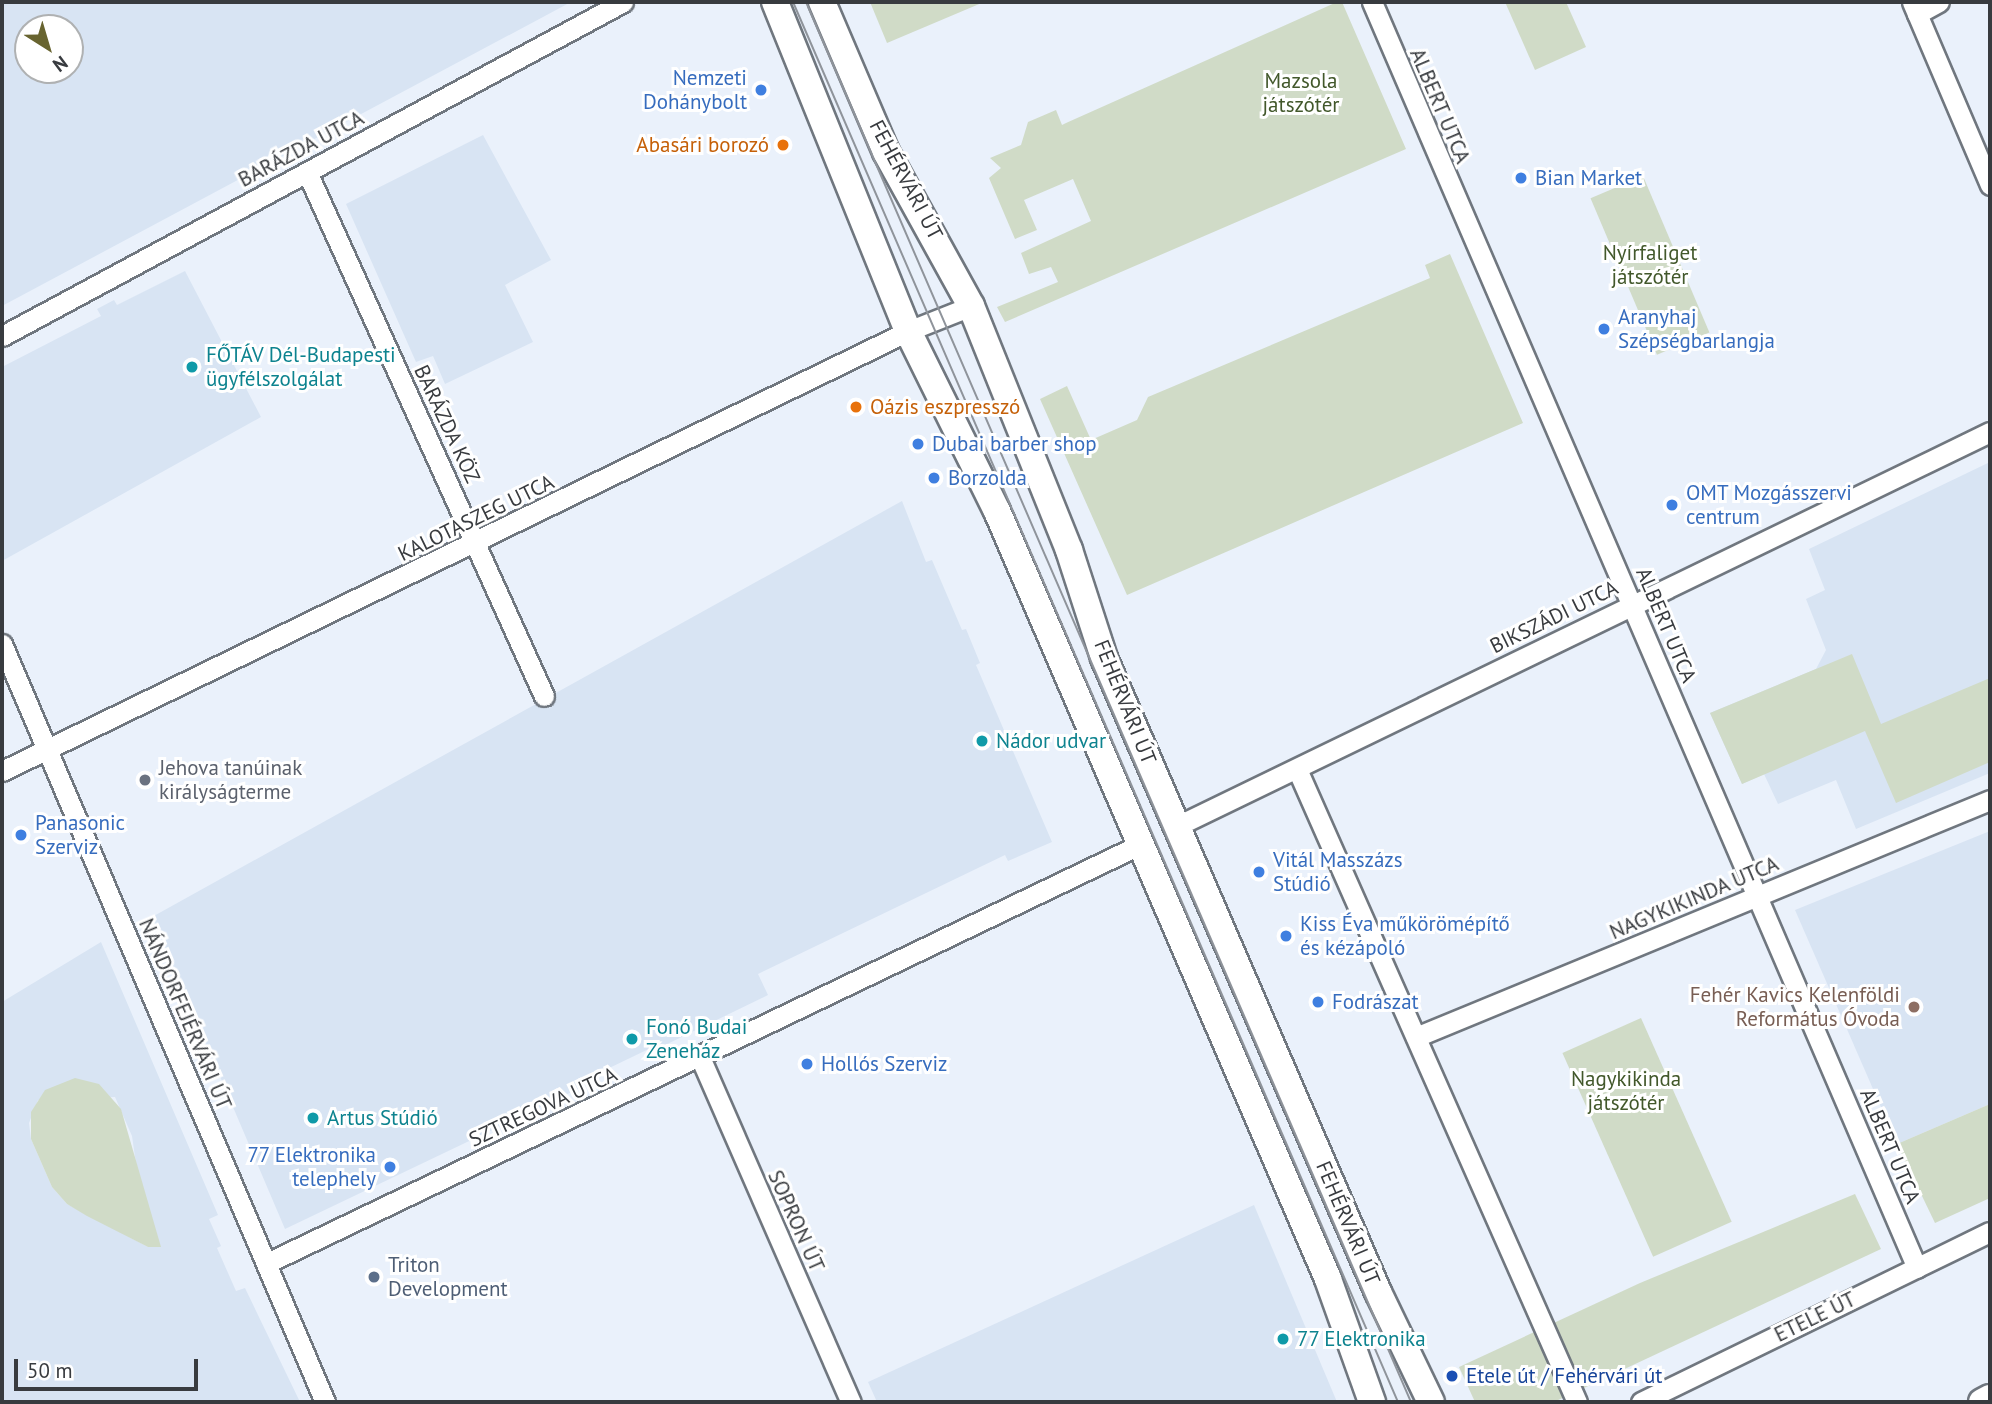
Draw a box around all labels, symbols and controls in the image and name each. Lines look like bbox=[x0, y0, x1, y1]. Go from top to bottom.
north arrow bbox=[14, 14, 84, 84]
street label: ALBERT UTCA bbox=[1404, 44, 1476, 168]
text: N bbox=[48, 51, 73, 78]
place label: Nemzeti Dohánybolt bbox=[643, 65, 747, 115]
park label: Mazsola játszótér bbox=[1263, 68, 1339, 118]
marker: Nemzeti Dohánybolt bbox=[753, 82, 769, 98]
street label: BARÁZDA UTCA bbox=[234, 105, 368, 193]
street label: FEHÉRVÁRI ÚT bbox=[864, 116, 948, 244]
place label: Abasári borozó bbox=[636, 132, 769, 158]
marker: Abasári borozó bbox=[775, 137, 791, 153]
place label: Bian Market bbox=[1535, 165, 1642, 191]
marker: Bian Market bbox=[1513, 170, 1529, 186]
park label: Nyírfaliget játszótér bbox=[1603, 240, 1697, 290]
place label: Aranyhaj Szépségbarlangja bbox=[1618, 304, 1775, 354]
marker: Aranyhaj Szépségbarlangja bbox=[1596, 321, 1612, 337]
place label: FŐTÁV Dél-Budapesti ügyfélszolgálat bbox=[206, 342, 396, 392]
marker: FŐTÁV Dél-Budapesti ügyfélszolgálat bbox=[184, 359, 200, 375]
street label: BARÁZDA KÖZ bbox=[409, 361, 485, 487]
place label: Oázis eszpresszó bbox=[870, 394, 1020, 420]
marker: Oázis eszpresszó bbox=[848, 399, 864, 415]
place label: Dubai barber shop bbox=[932, 431, 1097, 457]
marker: Dubai barber shop bbox=[910, 436, 926, 452]
place label: Borzolda bbox=[948, 465, 1027, 491]
street label: KALOTASZEG UTCA bbox=[394, 469, 558, 567]
marker: Borzolda bbox=[926, 470, 942, 486]
place label: OMT Mozgásszervi centrum bbox=[1686, 480, 1853, 530]
marker: OMT Mozgásszervi centrum bbox=[1664, 497, 1680, 513]
street label: ALBERT UTCA bbox=[1630, 563, 1702, 687]
street label: BIKSZÁDI UTCA bbox=[1486, 575, 1622, 659]
street label: FEHÉRVÁRI ÚT bbox=[1089, 636, 1161, 768]
place label: Nádor udvar bbox=[996, 728, 1106, 754]
marker: Nádor udvar bbox=[974, 733, 990, 749]
place label: Jehova tanúinak királyságterme bbox=[159, 755, 302, 805]
marker: Jehova tanúinak királyságterme bbox=[137, 772, 153, 788]
place label: Panasonic Szerviz bbox=[35, 810, 125, 860]
marker: Panasonic Szerviz bbox=[13, 827, 29, 843]
place label: Vitál Masszázs Stúdió bbox=[1273, 847, 1403, 897]
street label: NAGYKIKINDA UTCA bbox=[1606, 851, 1782, 945]
marker: Vitál Masszázs Stúdió bbox=[1251, 864, 1267, 880]
place label: Kiss Éva műkörömépítő és kézápoló bbox=[1300, 911, 1510, 961]
street label: NÁNDORFEJÉRVÁRI ÚT bbox=[133, 915, 237, 1113]
marker: Kiss Éva műkörömépítő és kézápoló bbox=[1278, 928, 1294, 944]
place label: Fehér Kavics Kelenföldi Református Óvoda bbox=[1690, 982, 1900, 1032]
place label: Fodrászat bbox=[1332, 989, 1419, 1015]
marker: Fodrászat bbox=[1310, 994, 1326, 1010]
marker: Fehér Kavics Kelenföldi Református Óvoda bbox=[1906, 999, 1922, 1015]
place label: Fonó Budai Zeneház bbox=[646, 1014, 747, 1064]
marker: Fonó Budai Zeneház bbox=[624, 1031, 640, 1047]
place label: Hollós Szerviz bbox=[821, 1051, 947, 1077]
marker: Hollós Szerviz bbox=[799, 1056, 815, 1072]
street label: SZTREGOVA UTCA bbox=[465, 1062, 621, 1152]
park label: Nagykikinda játszótér bbox=[1571, 1066, 1681, 1116]
street label: ALBERT UTCA bbox=[1854, 1084, 1926, 1208]
place label: Artus Stúdió bbox=[327, 1105, 438, 1131]
marker: Artus Stúdió bbox=[305, 1110, 321, 1126]
place label: 77 Elektronika telephely bbox=[246, 1142, 376, 1192]
street label: FEHÉRVÁRI ÚT bbox=[1311, 1157, 1385, 1289]
marker: 77 Elektronika telephely bbox=[382, 1159, 398, 1175]
street label: SOPRON ÚT bbox=[762, 1166, 830, 1276]
place label: Triton Development bbox=[388, 1252, 508, 1302]
marker: Triton Development bbox=[366, 1269, 382, 1285]
street label: ETELE ÚT bbox=[1770, 1287, 1860, 1347]
place label: 77 Elektronika bbox=[1297, 1326, 1427, 1352]
marker: 77 Elektronika bbox=[1275, 1331, 1291, 1347]
scale bar bbox=[18, 1344, 201, 1388]
text: 50 m bbox=[27, 1357, 73, 1384]
place label: Etele út / Fehérvári út bbox=[1466, 1363, 1662, 1389]
marker: Etele út / Fehérvári út bbox=[1444, 1368, 1460, 1384]

